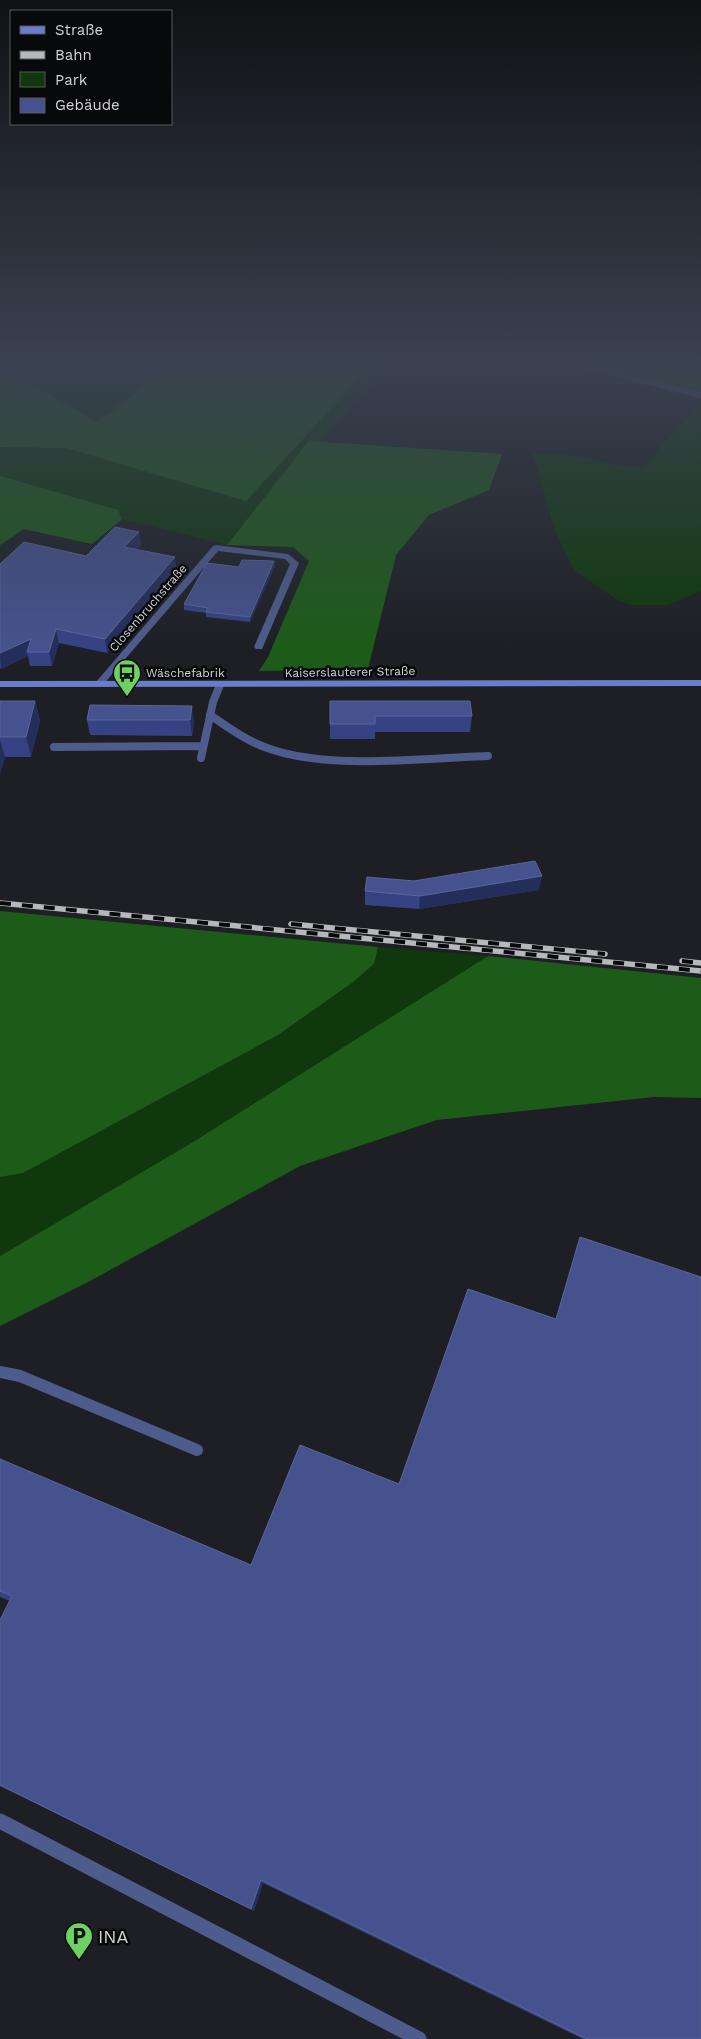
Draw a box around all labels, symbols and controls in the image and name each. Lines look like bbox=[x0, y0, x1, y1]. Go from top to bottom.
legend bbox=[10, 10, 172, 125]
text: Straße bbox=[55, 21, 103, 39]
text: Bahn bbox=[55, 46, 92, 64]
text: Park bbox=[55, 71, 88, 89]
text: Gebäude bbox=[55, 96, 120, 114]
street label: Closenbruchstraße bbox=[106, 561, 190, 654]
bus stop icon: Wäschefabrik bbox=[112, 658, 142, 697]
street label: Kaiserslauterer Straße bbox=[285, 664, 416, 680]
place label: Wäschefabrik bbox=[146, 666, 225, 680]
parking icon: INA bbox=[64, 1921, 94, 1960]
place label: INA bbox=[98, 1926, 129, 1947]

